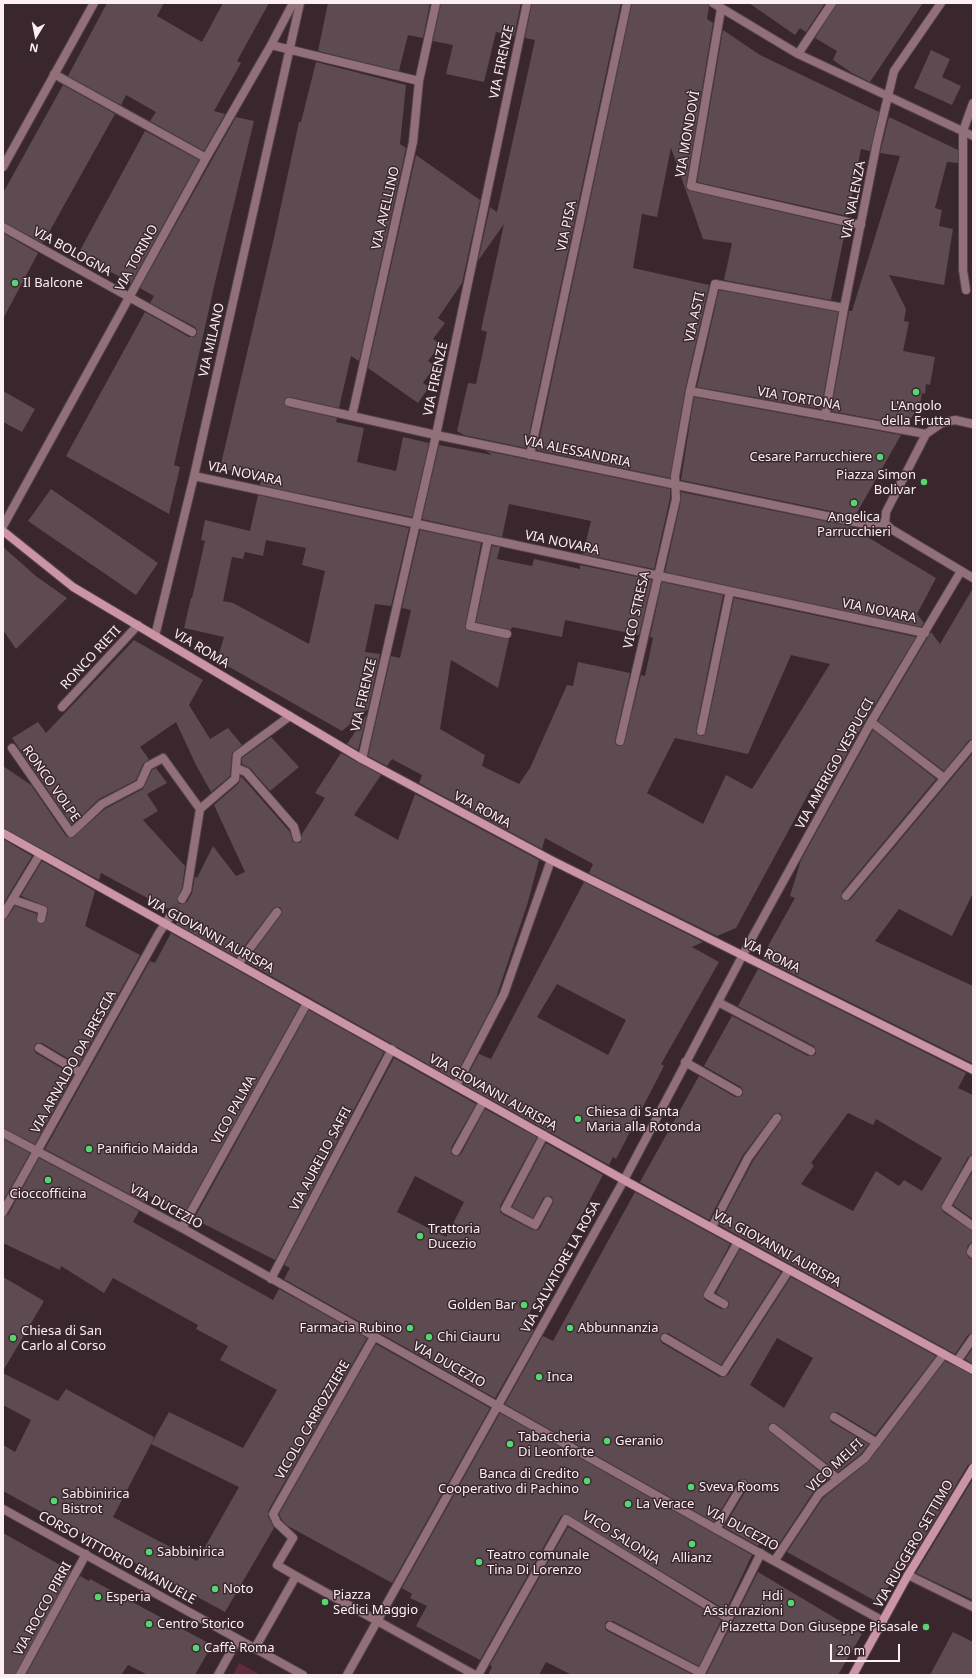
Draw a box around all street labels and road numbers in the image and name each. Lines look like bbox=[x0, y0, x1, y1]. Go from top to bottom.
street label: VIA FIRENZE bbox=[487, 24, 517, 100]
street label: VIA MONDOVÌ bbox=[673, 90, 703, 178]
street label: VIA VALENZA bbox=[839, 160, 869, 240]
street label: VIA AVELLINO bbox=[369, 165, 403, 251]
street label: VIA PISA bbox=[554, 199, 580, 253]
street label: VIA TORINO bbox=[112, 222, 162, 294]
street label: VIA BOLOGNA bbox=[30, 224, 114, 280]
street label: VIA ASTI bbox=[682, 290, 708, 344]
street label: VIA MILANO bbox=[196, 302, 228, 378]
street label: VIA FIRENZE bbox=[421, 341, 451, 417]
street label: VIA TORTONA bbox=[756, 384, 842, 414]
street label: VIA ALESSANDRIA bbox=[522, 433, 632, 471]
street label: VIA NOVARA bbox=[206, 458, 284, 490]
street label: VIA NOVARA bbox=[523, 527, 601, 559]
street label: VICO STRESA bbox=[621, 570, 653, 650]
street label: VIA NOVARA bbox=[840, 595, 918, 627]
street label: RONCO RIETI bbox=[58, 623, 124, 693]
street label: VIA ROMA bbox=[170, 626, 232, 672]
street label: VIA FIRENZE bbox=[348, 657, 380, 733]
street label: VIA AMERIGO VESPUCCI bbox=[793, 696, 877, 832]
street label: RONCO VOLPE bbox=[19, 743, 83, 825]
street label: VIA ROMA bbox=[451, 789, 513, 831]
street label: VIA GIOVANNI AURISPA bbox=[143, 893, 277, 977]
street label: VIA ROMA bbox=[740, 935, 802, 977]
street label: VIA ARNALDO DA BRESCIA bbox=[28, 988, 120, 1136]
street label: VIA GIOVANNI AURISPA bbox=[426, 1051, 560, 1135]
street label: VICO PALMA bbox=[209, 1073, 259, 1147]
street label: VIA AURELIO SAFFI bbox=[287, 1105, 355, 1213]
street label: VIA DUCEZIO bbox=[127, 1181, 205, 1233]
street label: VIA SALVATORE LA ROSA bbox=[518, 1198, 604, 1336]
street label: VIA GIOVANNI AURISPA bbox=[710, 1207, 844, 1291]
street label: VIA DUCEZIO bbox=[410, 1339, 488, 1391]
street label: VICOLO CARROZZIERE bbox=[273, 1358, 353, 1482]
street label: VICO MELFI bbox=[804, 1436, 866, 1496]
street label: VIA RUGGERO SETTIMO bbox=[871, 1477, 957, 1611]
street label: VIA DUCEZIO bbox=[703, 1503, 781, 1555]
street label: CORSO VITTORIO EMANUELE bbox=[36, 1508, 198, 1608]
street label: VICO SALONIA bbox=[579, 1508, 663, 1568]
street label: VIA ROCCO PIRRI bbox=[11, 1560, 75, 1658]

